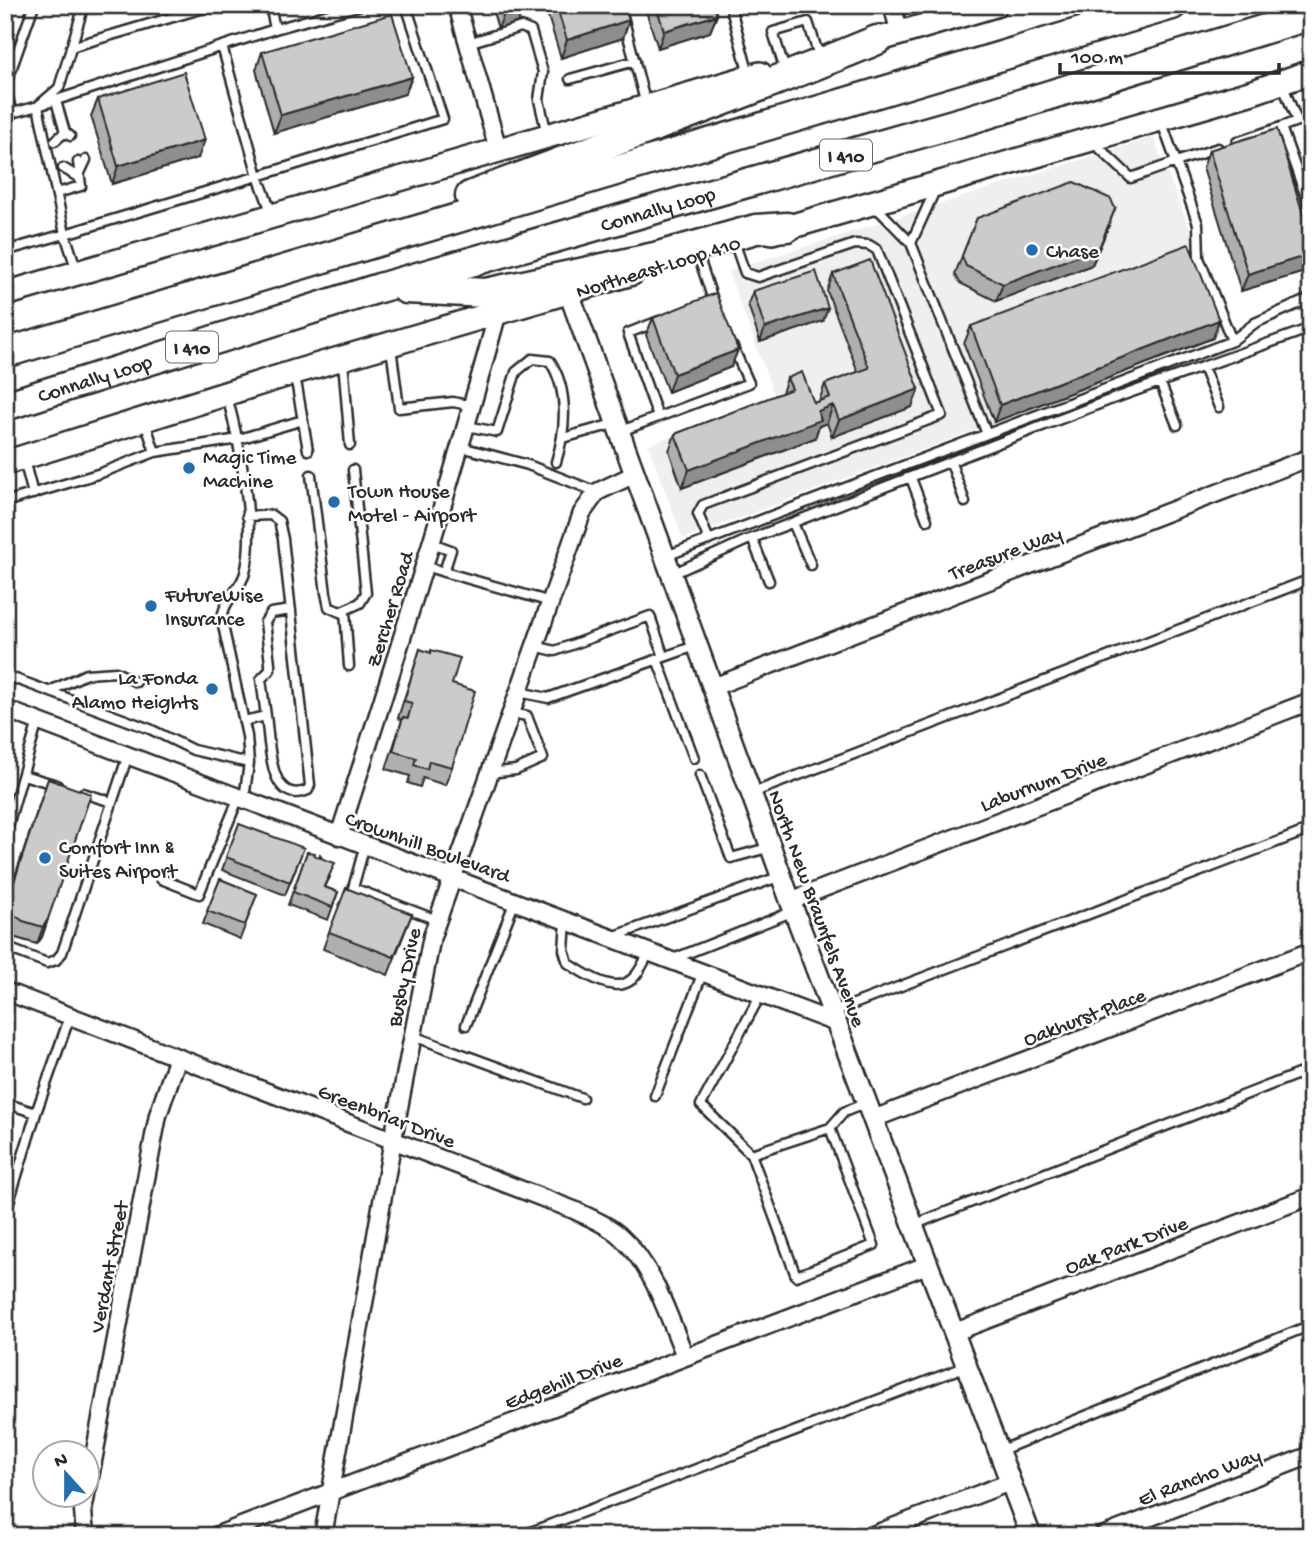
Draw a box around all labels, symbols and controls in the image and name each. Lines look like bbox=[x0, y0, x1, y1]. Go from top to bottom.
scale bar bbox=[1060, 32, 1279, 76]
text: 100 m bbox=[1070, 47, 1123, 72]
road number: I 410 bbox=[820, 140, 872, 170]
street label: Connally Loop bbox=[598, 183, 720, 240]
street label: Northeast Loop 410 bbox=[574, 232, 744, 306]
place label: Chase bbox=[1046, 241, 1100, 266]
marker: Chase bbox=[1024, 242, 1040, 258]
road number: I 410 bbox=[166, 332, 218, 362]
street label: Connally Loop bbox=[35, 351, 157, 411]
place label: Magic Time Machine bbox=[203, 447, 297, 496]
marker: Magic Time Machine bbox=[181, 460, 197, 476]
place label: Town House Motel - Airport bbox=[347, 481, 478, 530]
marker: Town House Motel - Airport bbox=[326, 494, 342, 510]
street label: Treasure Way bbox=[945, 522, 1066, 589]
street label: Zercher Road bbox=[363, 548, 422, 671]
place label: FutureWise Insurance bbox=[164, 585, 264, 634]
marker: FutureWise Insurance bbox=[143, 598, 159, 614]
place label: La Fonda Alamo Heights bbox=[72, 668, 199, 717]
marker: La Fonda Alamo Heights bbox=[204, 681, 220, 697]
street label: Laburnum Drive bbox=[978, 748, 1112, 820]
street label: North New Braunfels Avenue bbox=[760, 787, 870, 1032]
street label: Crownhill Boulevard bbox=[341, 808, 514, 891]
place label: Comfort Inn & Suites Airport bbox=[59, 837, 179, 886]
marker: Comfort Inn & Suites Airport bbox=[37, 850, 53, 866]
street label: Busby Drive bbox=[384, 925, 429, 1030]
street label: Oakhurst Place bbox=[1020, 984, 1151, 1054]
street label: Greenbriar Drive bbox=[313, 1081, 459, 1156]
street label: Verdant Street bbox=[86, 1197, 137, 1337]
street label: Oak Park Drive bbox=[1062, 1212, 1193, 1282]
street label: Edgehill Drive bbox=[502, 1349, 628, 1417]
north arrow bbox=[32, 1440, 102, 1510]
street label: El Rancho Way bbox=[1135, 1444, 1265, 1514]
text: N bbox=[51, 1448, 71, 1474]

